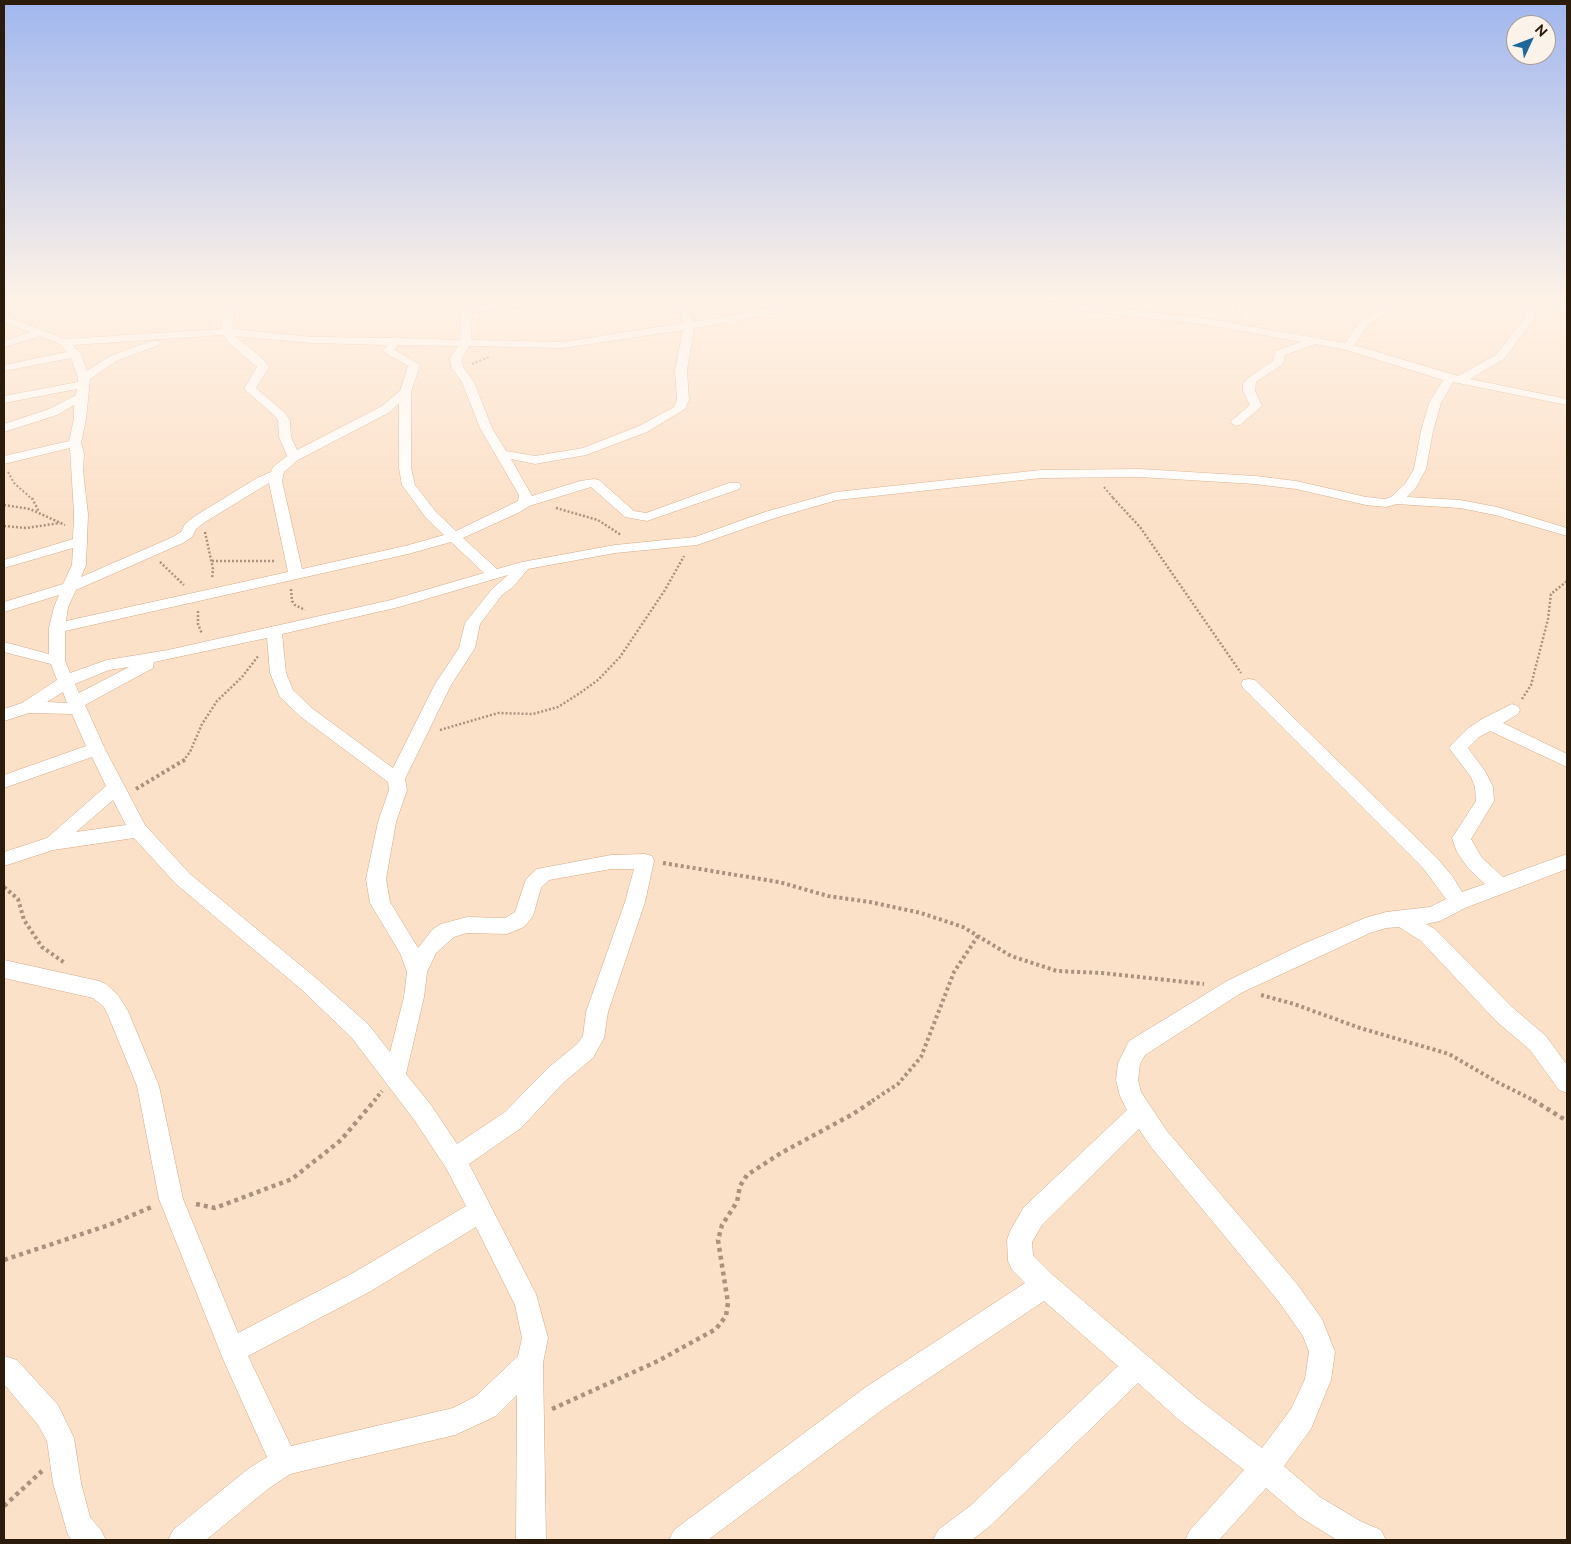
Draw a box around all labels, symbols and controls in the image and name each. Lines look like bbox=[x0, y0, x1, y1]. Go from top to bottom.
north arrow bbox=[1506, 15, 1556, 65]
text: N bbox=[1532, 21, 1551, 40]

